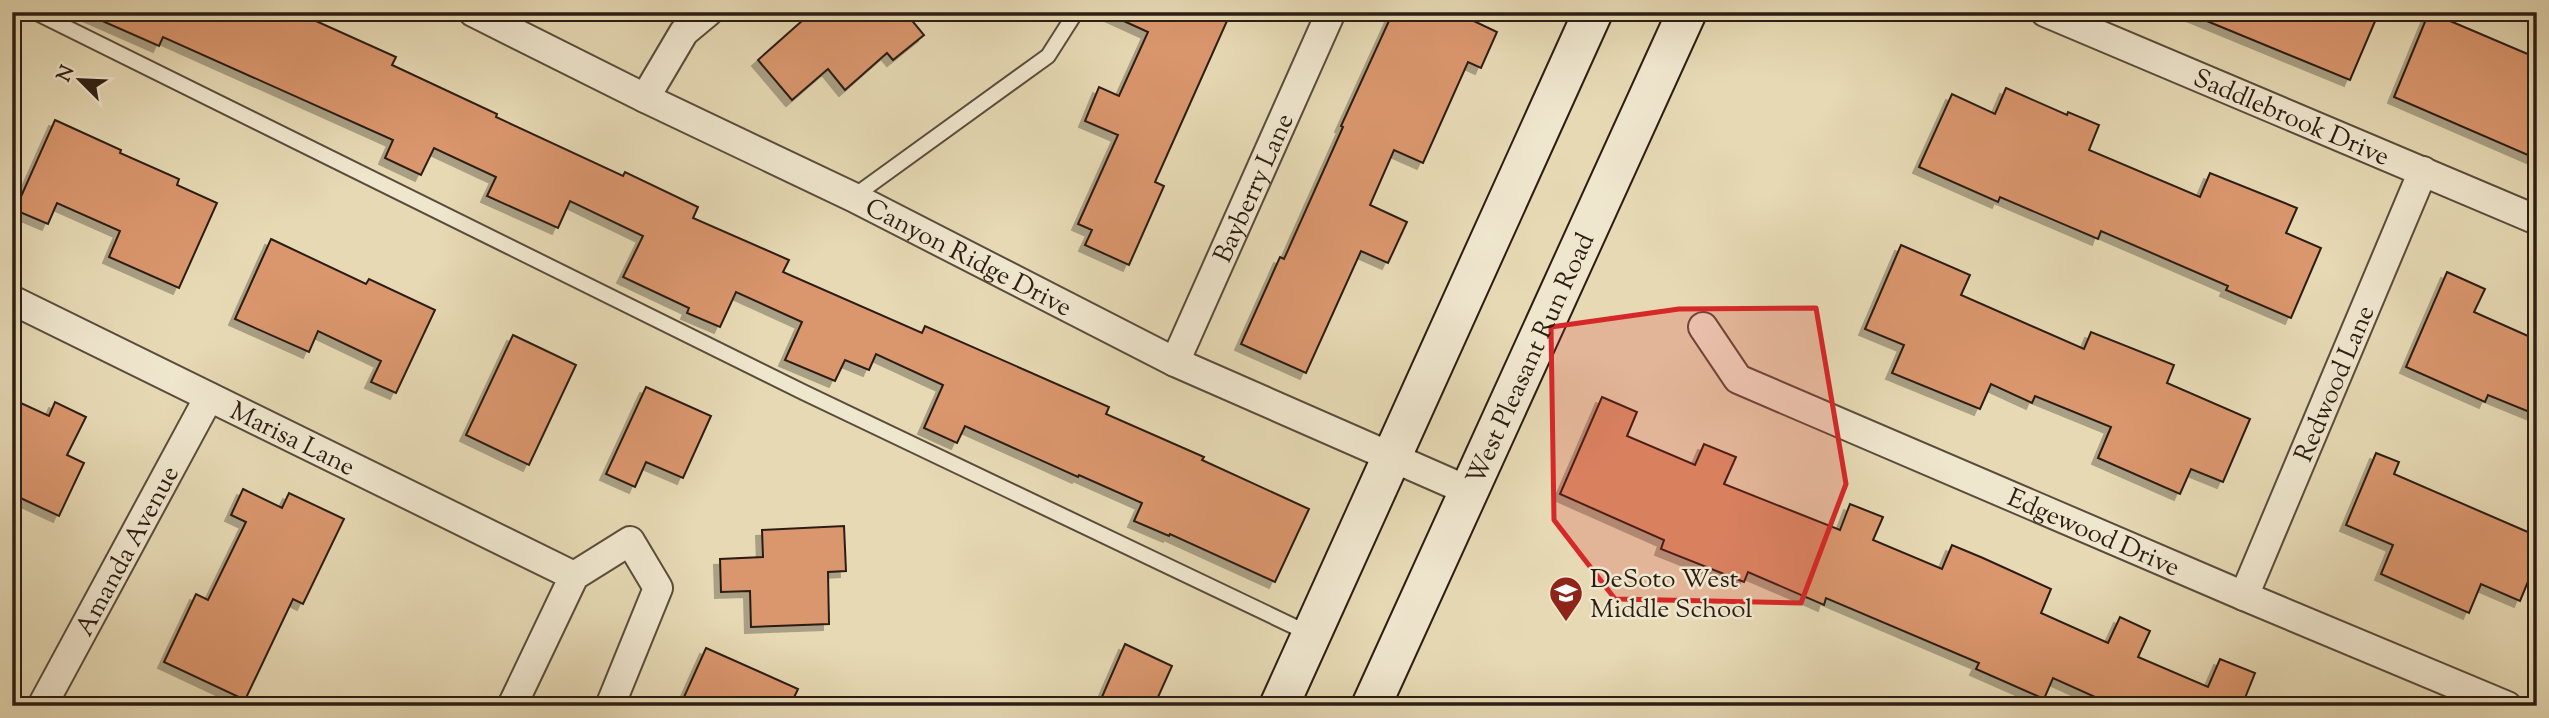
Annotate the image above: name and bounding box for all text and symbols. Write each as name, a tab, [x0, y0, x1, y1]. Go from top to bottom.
north arrow	[46, 46, 116, 116]
street label: Saddlebrook Drive	[2187, 61, 2395, 177]
text: N	[51, 62, 82, 87]
street label: Bayberry Lane	[1206, 108, 1305, 269]
street label: Canyon Ridge Drive	[858, 190, 1078, 327]
street label: West Pleasant Run Road	[1458, 227, 1605, 491]
street label: Redwood Lane	[2287, 300, 2385, 468]
street label: Marisa Lane	[223, 394, 361, 487]
street label: Amanda Avenue	[67, 460, 190, 643]
street label: Edgewood Drive	[2001, 481, 2185, 587]
place label: DeSoto West Middle School	[1590, 562, 1753, 629]
school or university icon: DeSoto West Middle School	[1547, 574, 1585, 623]

